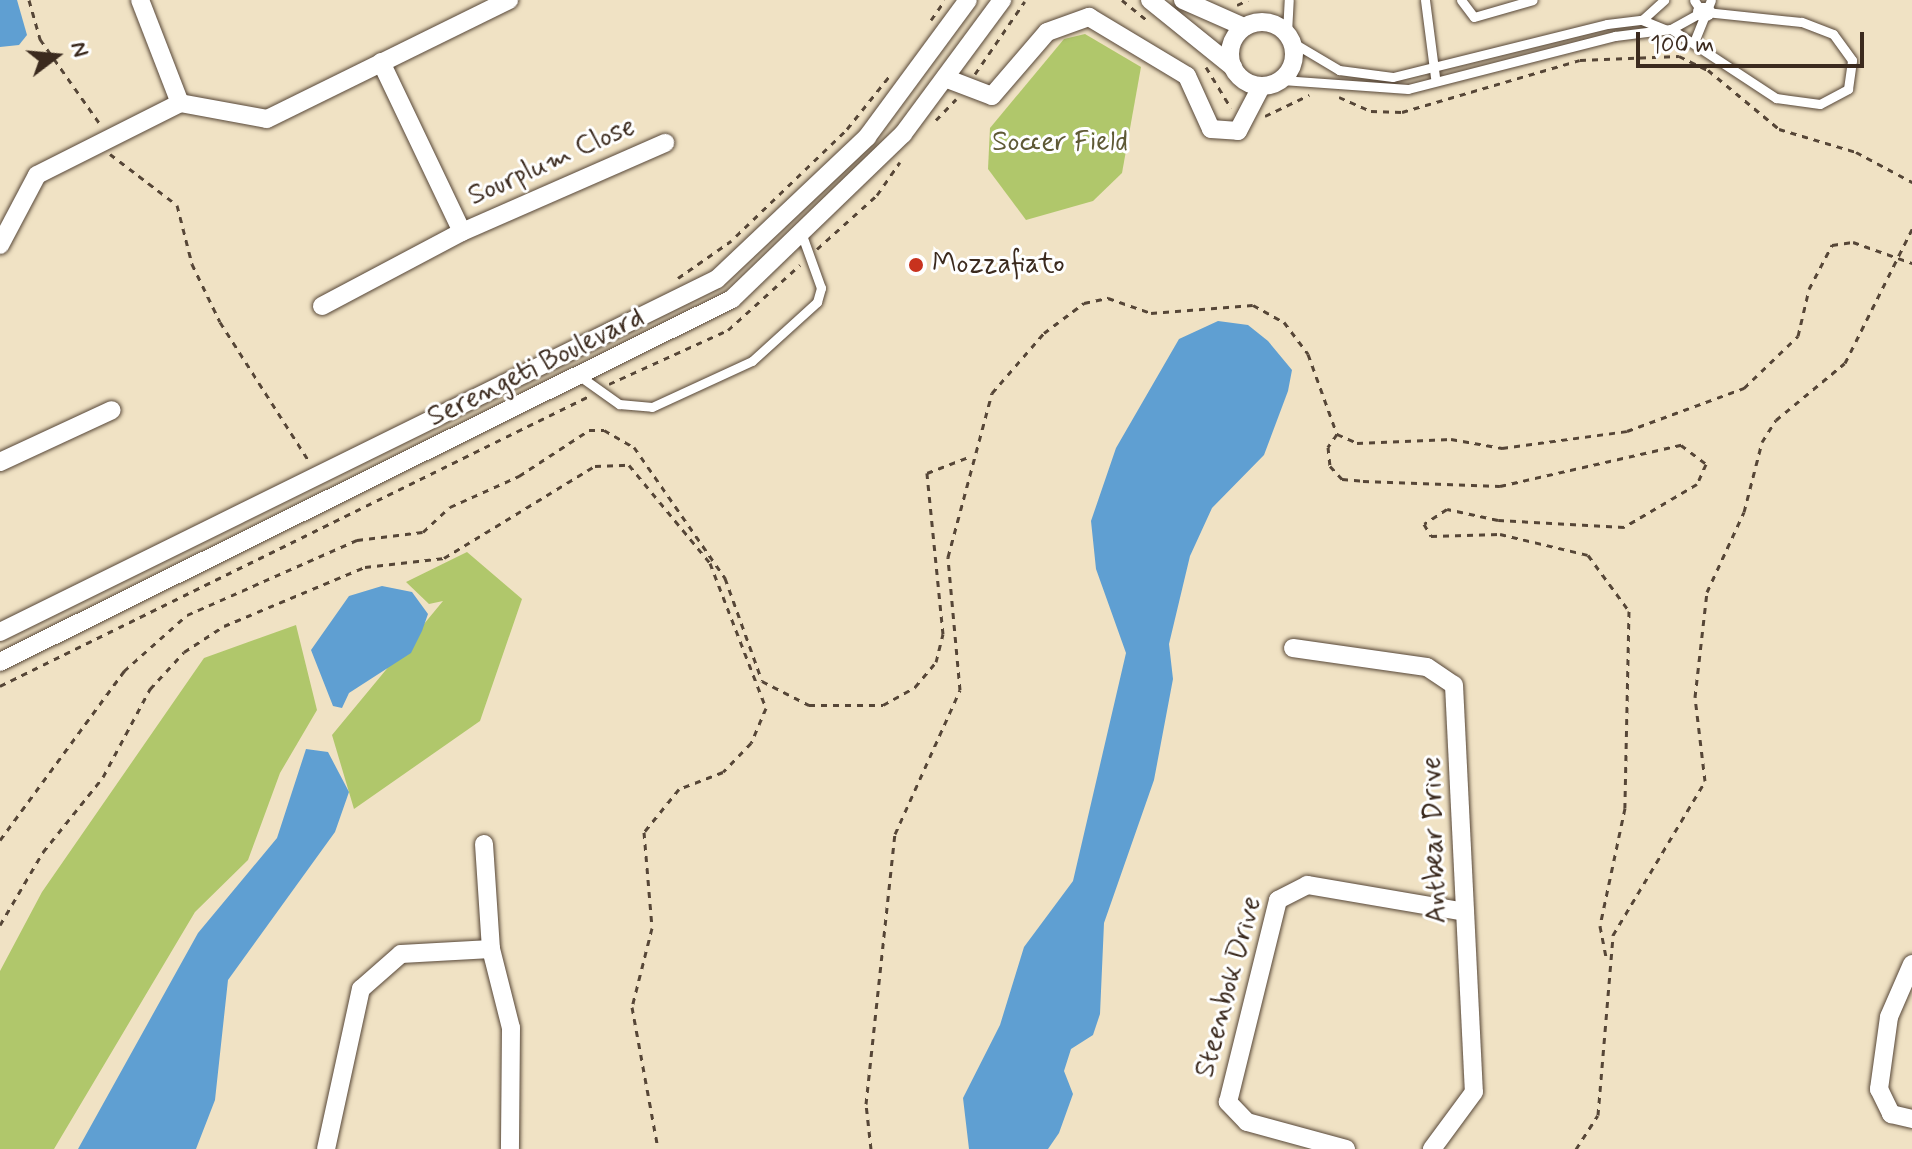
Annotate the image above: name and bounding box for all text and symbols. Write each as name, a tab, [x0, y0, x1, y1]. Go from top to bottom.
north arrow	[16, 16, 96, 96]
scale bar	[1640, 16, 1868, 66]
text: 100 m	[1650, 30, 1714, 61]
text: N	[64, 38, 95, 60]
street label: Sourplum Close	[463, 110, 641, 214]
park label: Soccer Field	[991, 126, 1129, 160]
place label: Mozzafiato	[932, 248, 1065, 282]
marker: Mozzafiato	[907, 256, 925, 274]
street label: Serengeti Boulevard	[422, 301, 650, 435]
street label: Antbear Drive	[1415, 757, 1455, 923]
street label: Steenbok Drive	[1189, 894, 1269, 1080]

